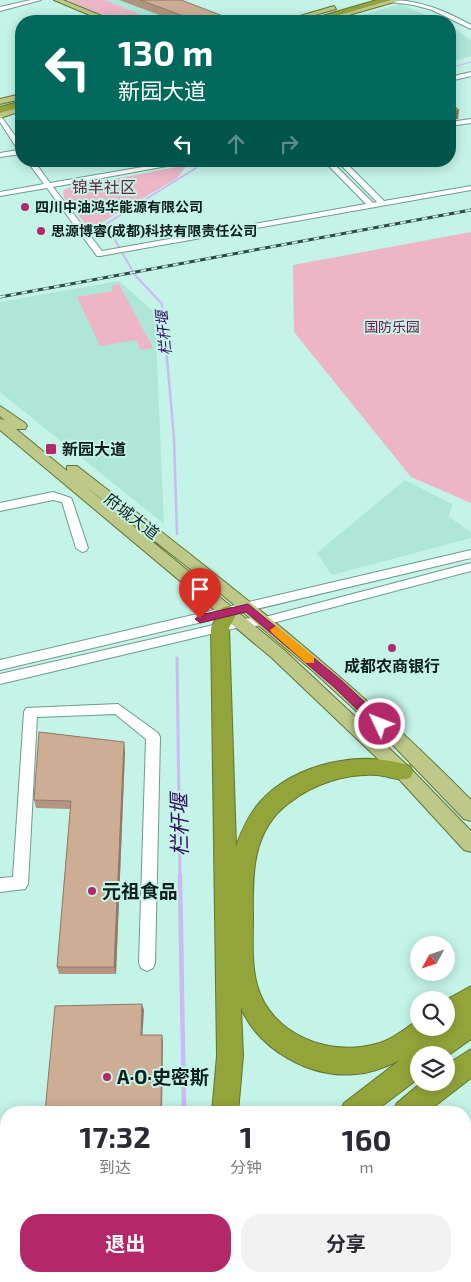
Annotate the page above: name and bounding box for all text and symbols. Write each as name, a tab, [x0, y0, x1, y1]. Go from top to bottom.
text: 130 m	[118, 31, 213, 73]
icon: left	[35, 35, 100, 100]
text: 新园大道	[118, 77, 206, 103]
icon: left	[169, 130, 197, 158]
icon: ahead	[222, 130, 250, 158]
icon: right	[275, 130, 303, 158]
district label: 锦羊社区	[72, 177, 136, 196]
place label: 四川中油鸿华能源有限公司	[35, 198, 203, 215]
marker: 四川中油鸿华能源有限公司	[19, 201, 31, 213]
place label: 思源博睿(成都)科技有限责任公司	[51, 222, 257, 239]
marker: 思源博睿(成都)科技有限责任公司	[35, 225, 47, 237]
water label: 栏杆堰	[151, 307, 174, 356]
park label: 国防乐园	[364, 318, 420, 335]
place label: 新园大道	[62, 439, 126, 458]
marker: 新园大道	[44, 442, 58, 456]
street label: 府城大道	[101, 488, 163, 543]
pin	[179, 568, 221, 619]
icon: arrive	[186, 575, 214, 603]
marker: 成都农商银行	[386, 642, 398, 654]
place label: 成都农商银行	[344, 656, 440, 675]
position arrow	[353, 697, 405, 749]
water label: 栏杆堰	[165, 790, 192, 857]
place label: 元祖食品	[102, 879, 178, 902]
marker: 元祖食品	[86, 885, 98, 897]
north arrow	[410, 936, 455, 981]
map controls	[410, 936, 455, 1091]
button: search	[410, 991, 455, 1036]
button: layers	[410, 1046, 455, 1091]
place label: A·O·史密斯	[117, 1065, 209, 1088]
marker: A·O·史密斯	[101, 1071, 113, 1083]
text: 17:32	[80, 1118, 151, 1154]
text: 1	[240, 1118, 253, 1154]
text: 160	[342, 1121, 391, 1157]
text: 到达	[99, 1157, 131, 1176]
text: 分钟	[230, 1157, 262, 1176]
text: m	[360, 1157, 374, 1176]
button: 退出	[20, 1214, 231, 1272]
button: 分享	[241, 1214, 451, 1272]

